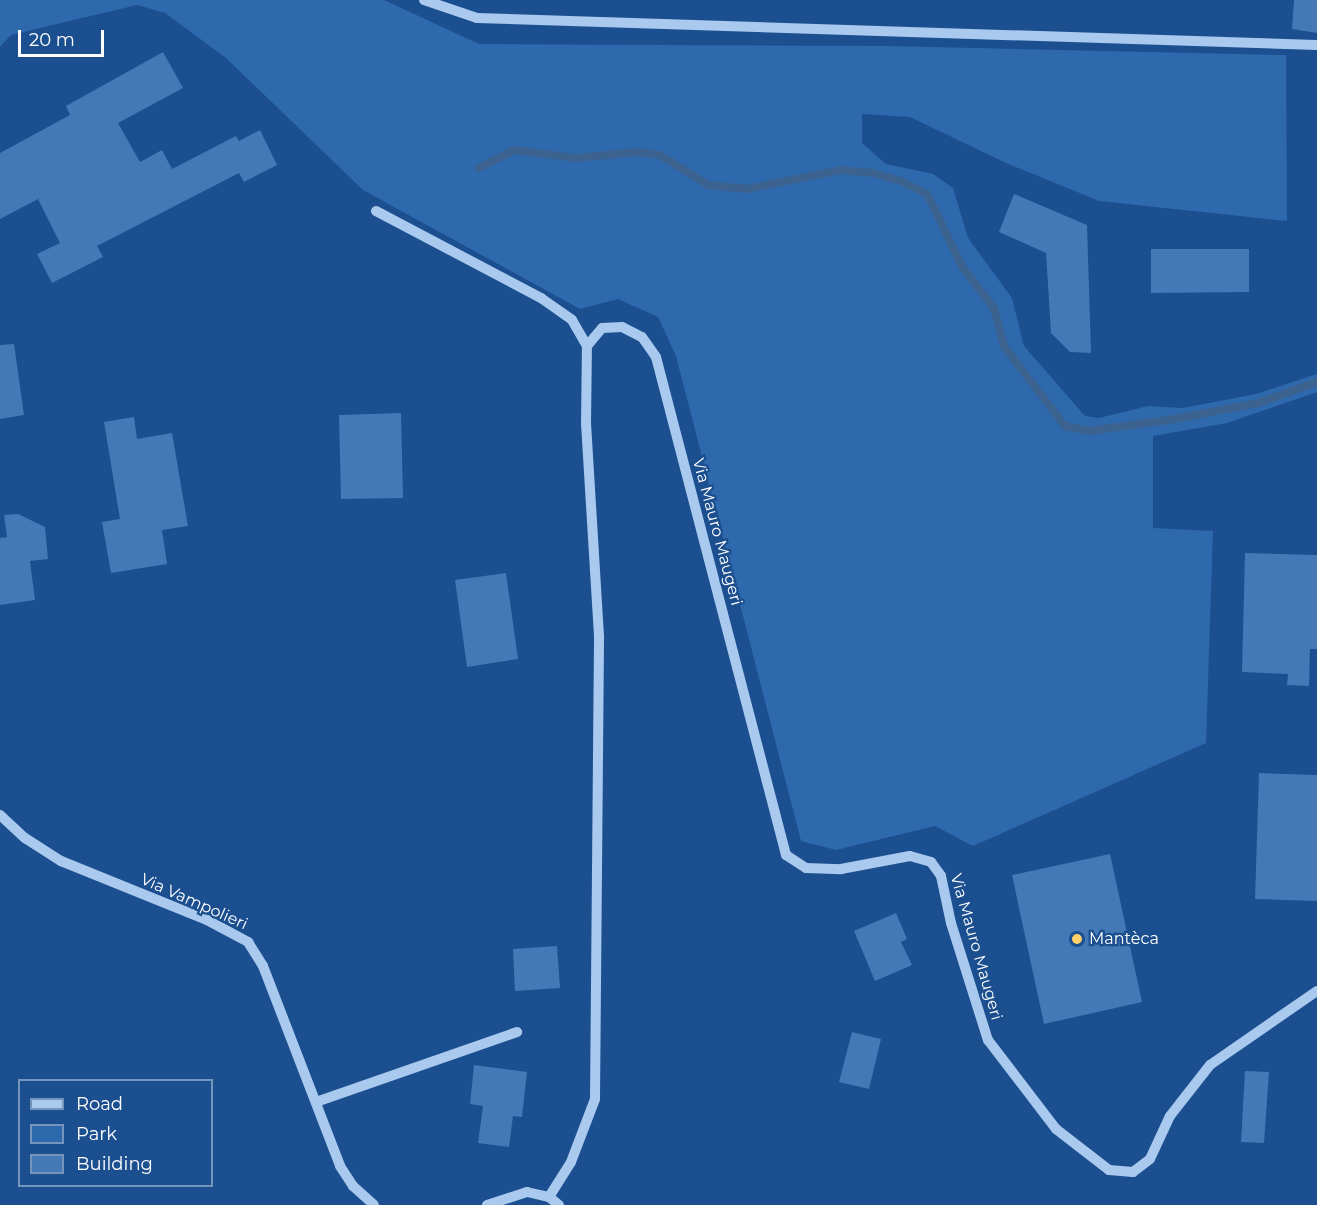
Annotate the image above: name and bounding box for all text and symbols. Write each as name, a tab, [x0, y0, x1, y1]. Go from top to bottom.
scale bar	[21, 18, 106, 56]
text: 20 m	[29, 29, 75, 51]
street label: Via Mauro Maugeri	[688, 456, 746, 608]
street label: Via Vampolieri	[137, 870, 251, 934]
street label: Via Mauro Maugeri	[946, 872, 1006, 1022]
place label: Mantèca	[1089, 929, 1159, 949]
marker: Mantèca	[1070, 932, 1084, 946]
legend	[18, 1079, 213, 1187]
text: Road	[76, 1093, 123, 1115]
text: Park	[76, 1123, 117, 1145]
text: Building	[76, 1153, 153, 1175]

